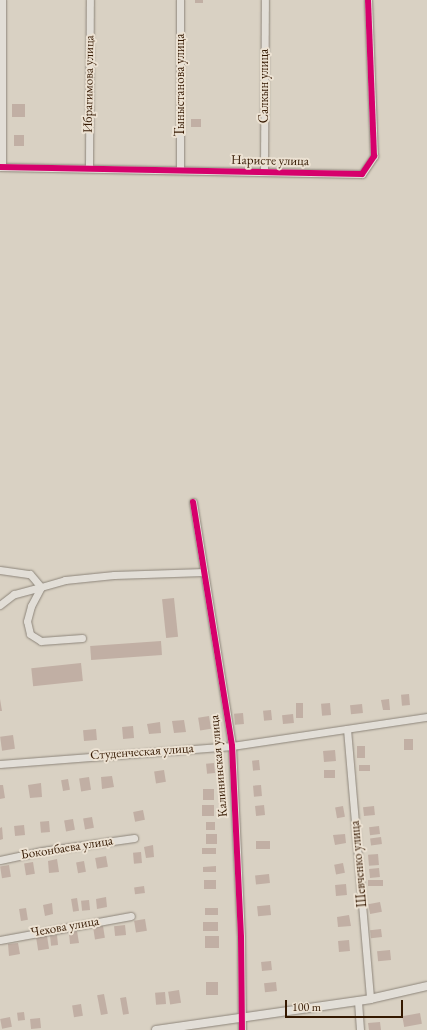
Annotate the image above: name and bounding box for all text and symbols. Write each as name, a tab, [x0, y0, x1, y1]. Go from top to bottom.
street label: Тыныстанова улица	[172, 34, 188, 136]
street label: Ибрагимова улица	[80, 35, 98, 133]
street label: Салкын улица	[256, 49, 272, 123]
street label: Наристе улица	[231, 153, 309, 169]
street label: Калининская улица	[207, 714, 231, 818]
street label: Студенческая улица	[90, 741, 194, 763]
street label: Шевченко улица	[347, 820, 371, 908]
street label: Боконбаева улица	[20, 833, 114, 863]
street label: Чехова улица	[30, 913, 100, 941]
scale bar	[287, 992, 405, 1018]
text: 100 m	[292, 999, 321, 1015]

